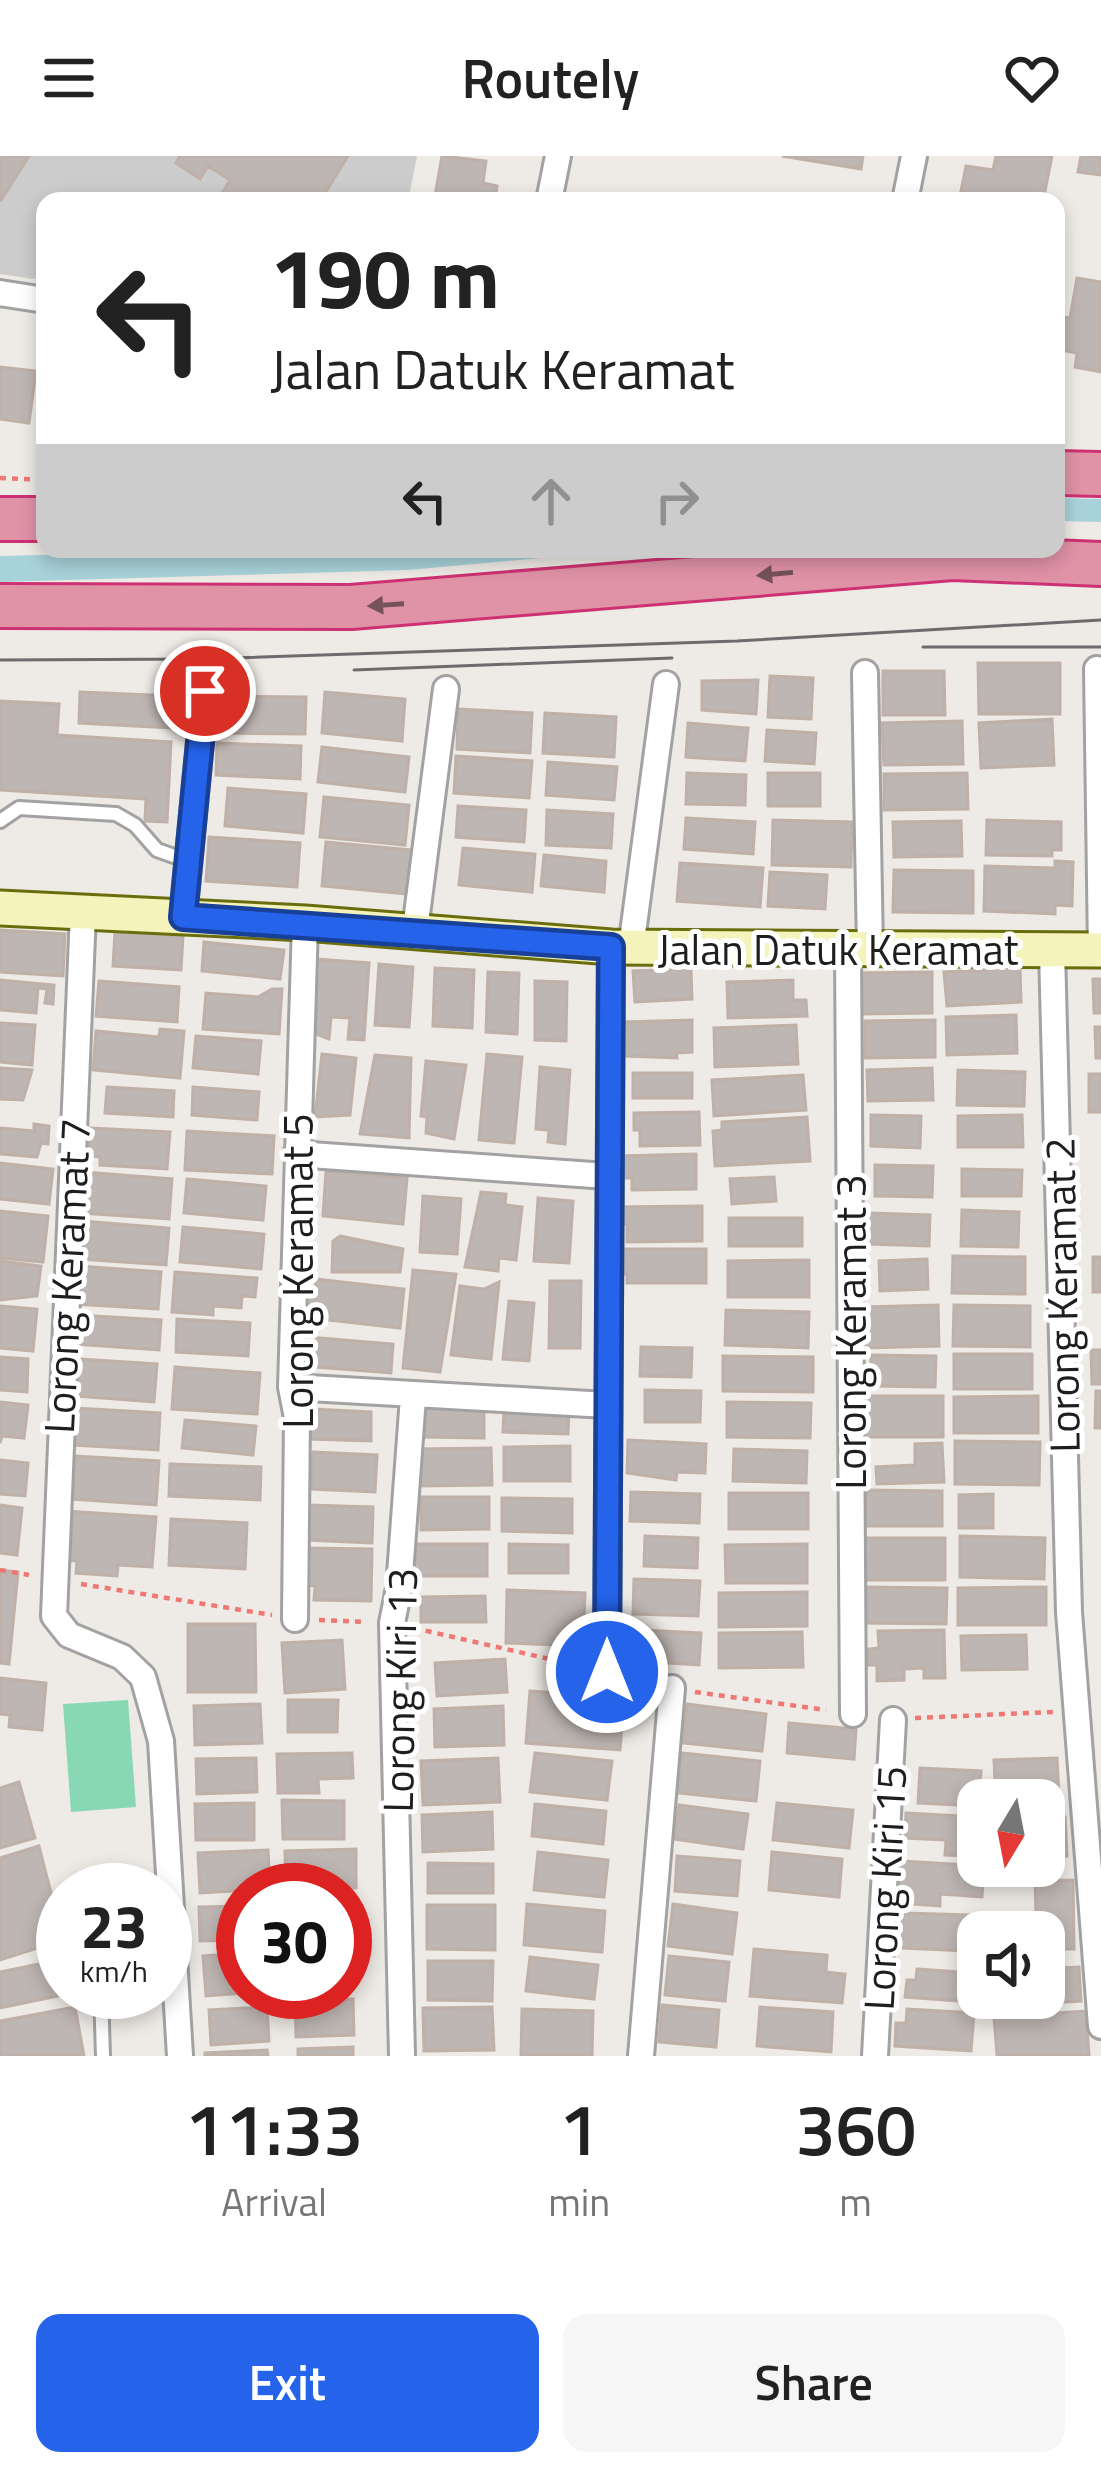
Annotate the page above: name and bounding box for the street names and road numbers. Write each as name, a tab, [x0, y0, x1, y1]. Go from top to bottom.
street label: Jalan Datuk Keramat	[657, 917, 1019, 981]
street label: Lorong Keramat 5	[265, 1113, 329, 1429]
street label: Lorong Keramat 7	[26, 1117, 106, 1435]
street label: Lorong Keramat 2	[1026, 1137, 1096, 1453]
street label: Lorong Keramat 3	[818, 1174, 882, 1490]
street label: Lorong Kiri 13	[365, 1567, 433, 1813]
street label: Lorong Kiri 15	[846, 1764, 922, 2012]

